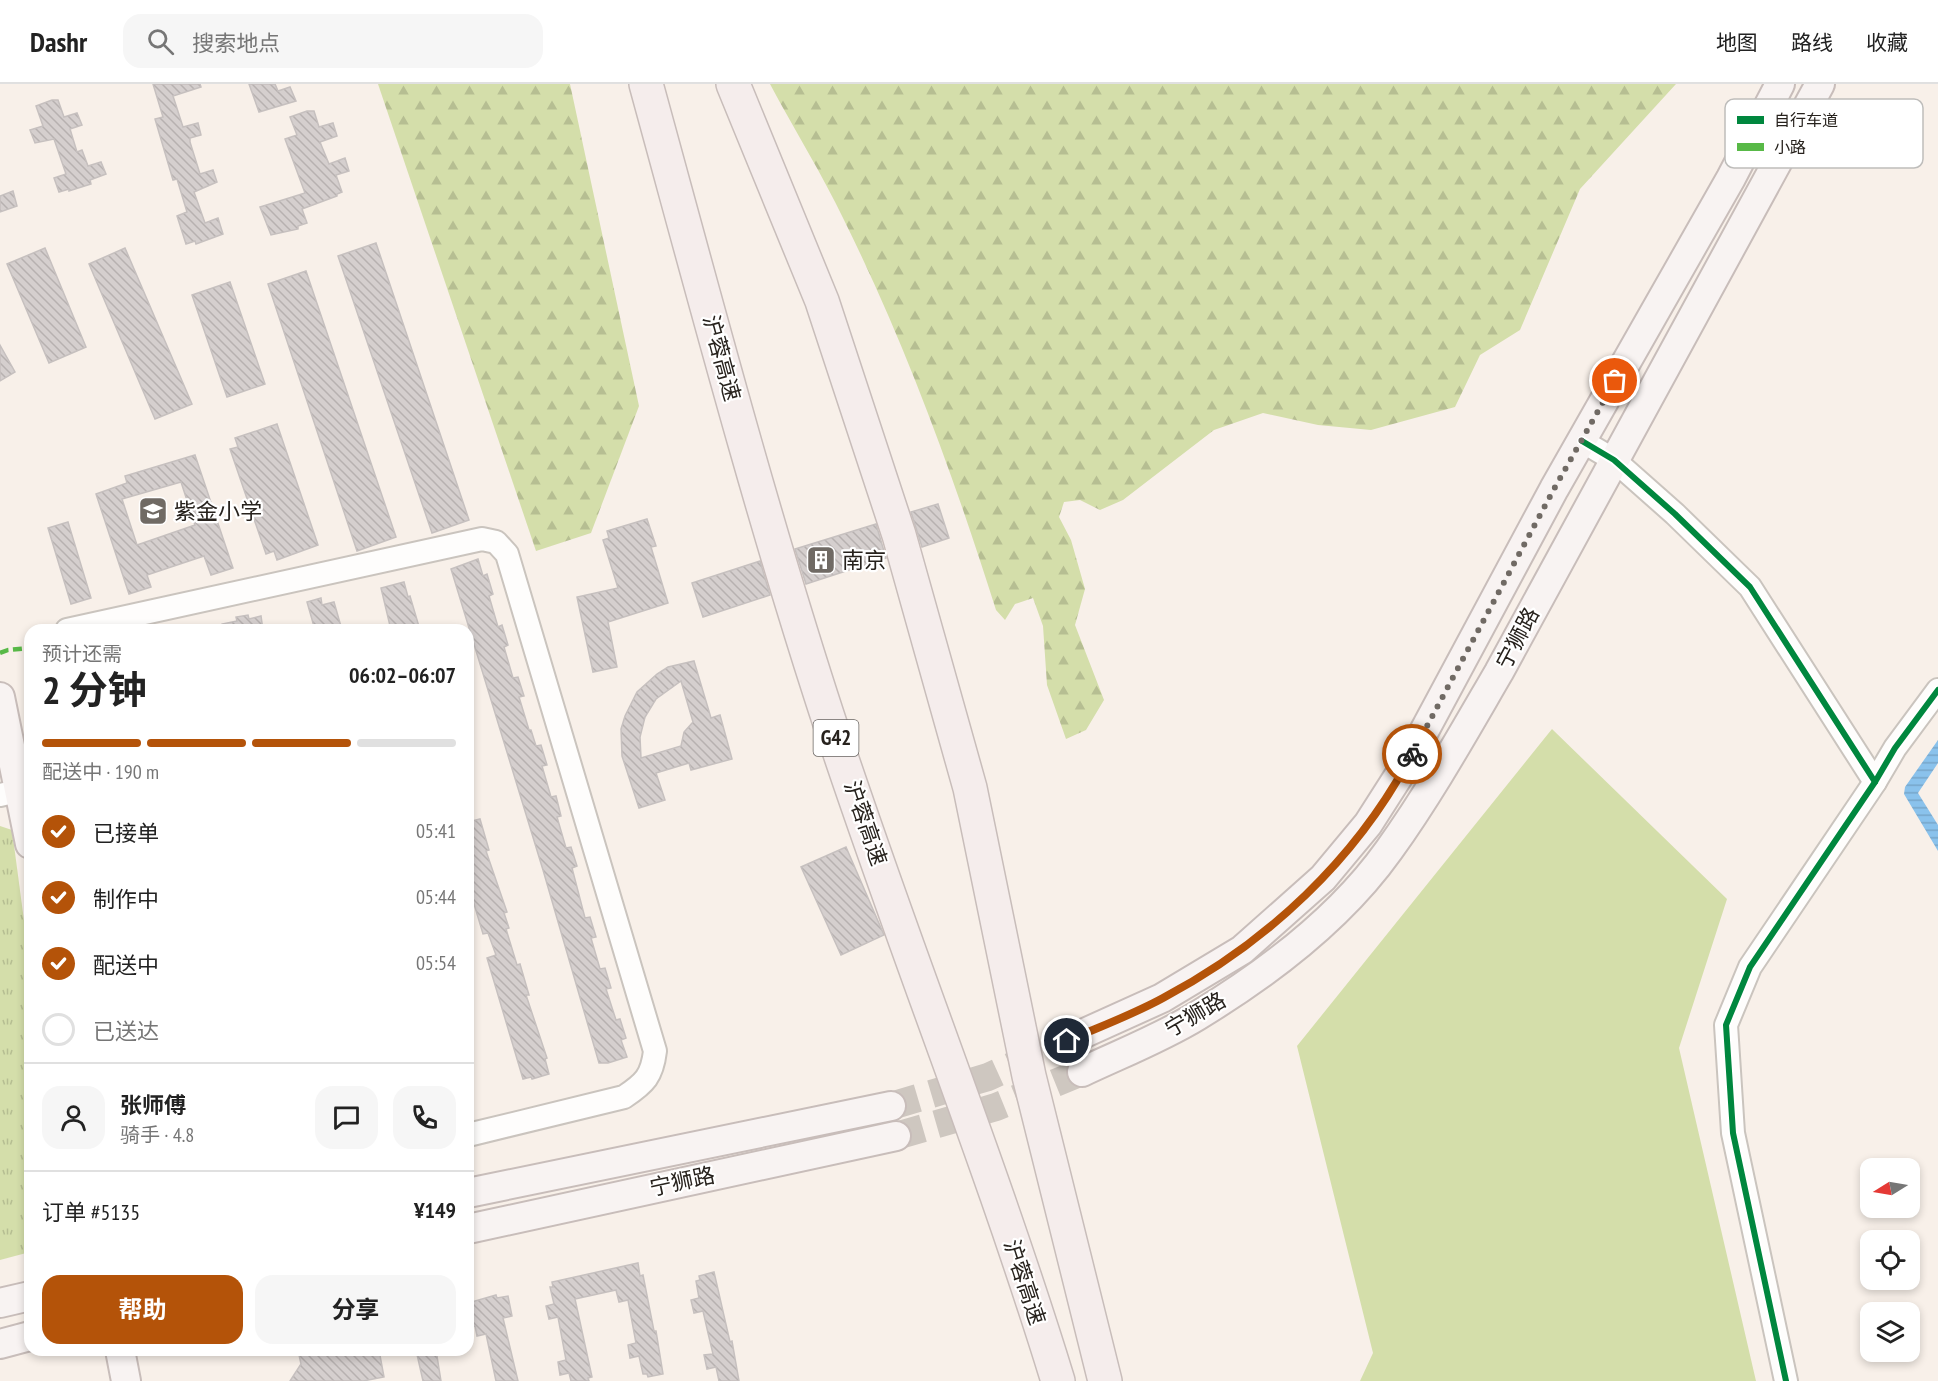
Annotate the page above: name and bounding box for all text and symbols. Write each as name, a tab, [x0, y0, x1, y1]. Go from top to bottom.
search box	[123, 14, 543, 68]
text: Dashr	[30, 23, 87, 60]
icon: search	[144, 25, 177, 58]
text: 搜索地点	[192, 29, 280, 57]
text: 地图	[1716, 29, 1758, 56]
text: 路线	[1791, 29, 1833, 56]
text: 收藏	[1866, 29, 1908, 56]
legend	[1725, 99, 1923, 168]
text: 自行车道	[1774, 110, 1838, 130]
text: 小路	[1774, 137, 1806, 157]
street label: 沪蓉高速	[697, 312, 747, 404]
pin	[1589, 355, 1640, 406]
icon: bag	[1598, 364, 1631, 397]
school or university icon: 紫金小学	[137, 495, 169, 527]
place label: 紫金小学	[174, 497, 262, 525]
building icon: 南京	[805, 544, 837, 576]
place label: 南京	[842, 546, 886, 574]
street label: 宁狮路	[1489, 602, 1545, 674]
text: 预计还需	[42, 641, 122, 667]
text: 06:02–06:07	[349, 661, 456, 689]
text: 2 分钟	[42, 664, 147, 715]
road number: G42	[814, 720, 858, 756]
courier	[1382, 724, 1442, 784]
icon: bike	[1396, 738, 1429, 771]
text: 配送中 · 190 m	[42, 759, 159, 785]
street label: 沪蓉高速	[838, 777, 894, 869]
icon: check	[42, 815, 75, 848]
text: 05:41	[416, 818, 456, 844]
text: 已接单	[93, 819, 159, 847]
icon: check	[42, 881, 75, 914]
text: 05:44	[416, 884, 456, 910]
text: 制作中	[93, 885, 159, 913]
icon: check	[42, 947, 75, 980]
text: 05:54	[416, 950, 456, 976]
text: 配送中	[93, 951, 159, 979]
street label: 宁狮路	[1159, 985, 1231, 1043]
pin	[1041, 1015, 1092, 1066]
text: 已送达	[93, 1017, 159, 1045]
icon: home	[1050, 1024, 1083, 1057]
button: person	[42, 1086, 105, 1149]
button: chat	[315, 1086, 378, 1149]
button: phone	[393, 1086, 456, 1149]
text: 张师傅	[120, 1091, 186, 1119]
text: 骑手 · 4.8	[120, 1122, 194, 1148]
north arrow	[1860, 1158, 1920, 1218]
map controls	[1860, 1158, 1920, 1362]
street label: 宁狮路	[647, 1160, 717, 1202]
text: ¥149	[414, 1196, 456, 1224]
text: 订单 #5135	[42, 1198, 140, 1226]
button: locate	[1860, 1230, 1920, 1290]
street label: 沪蓉高速	[998, 1236, 1052, 1328]
button: 帮助	[42, 1275, 243, 1344]
button: 分享	[255, 1275, 456, 1344]
button: layers	[1860, 1302, 1920, 1362]

